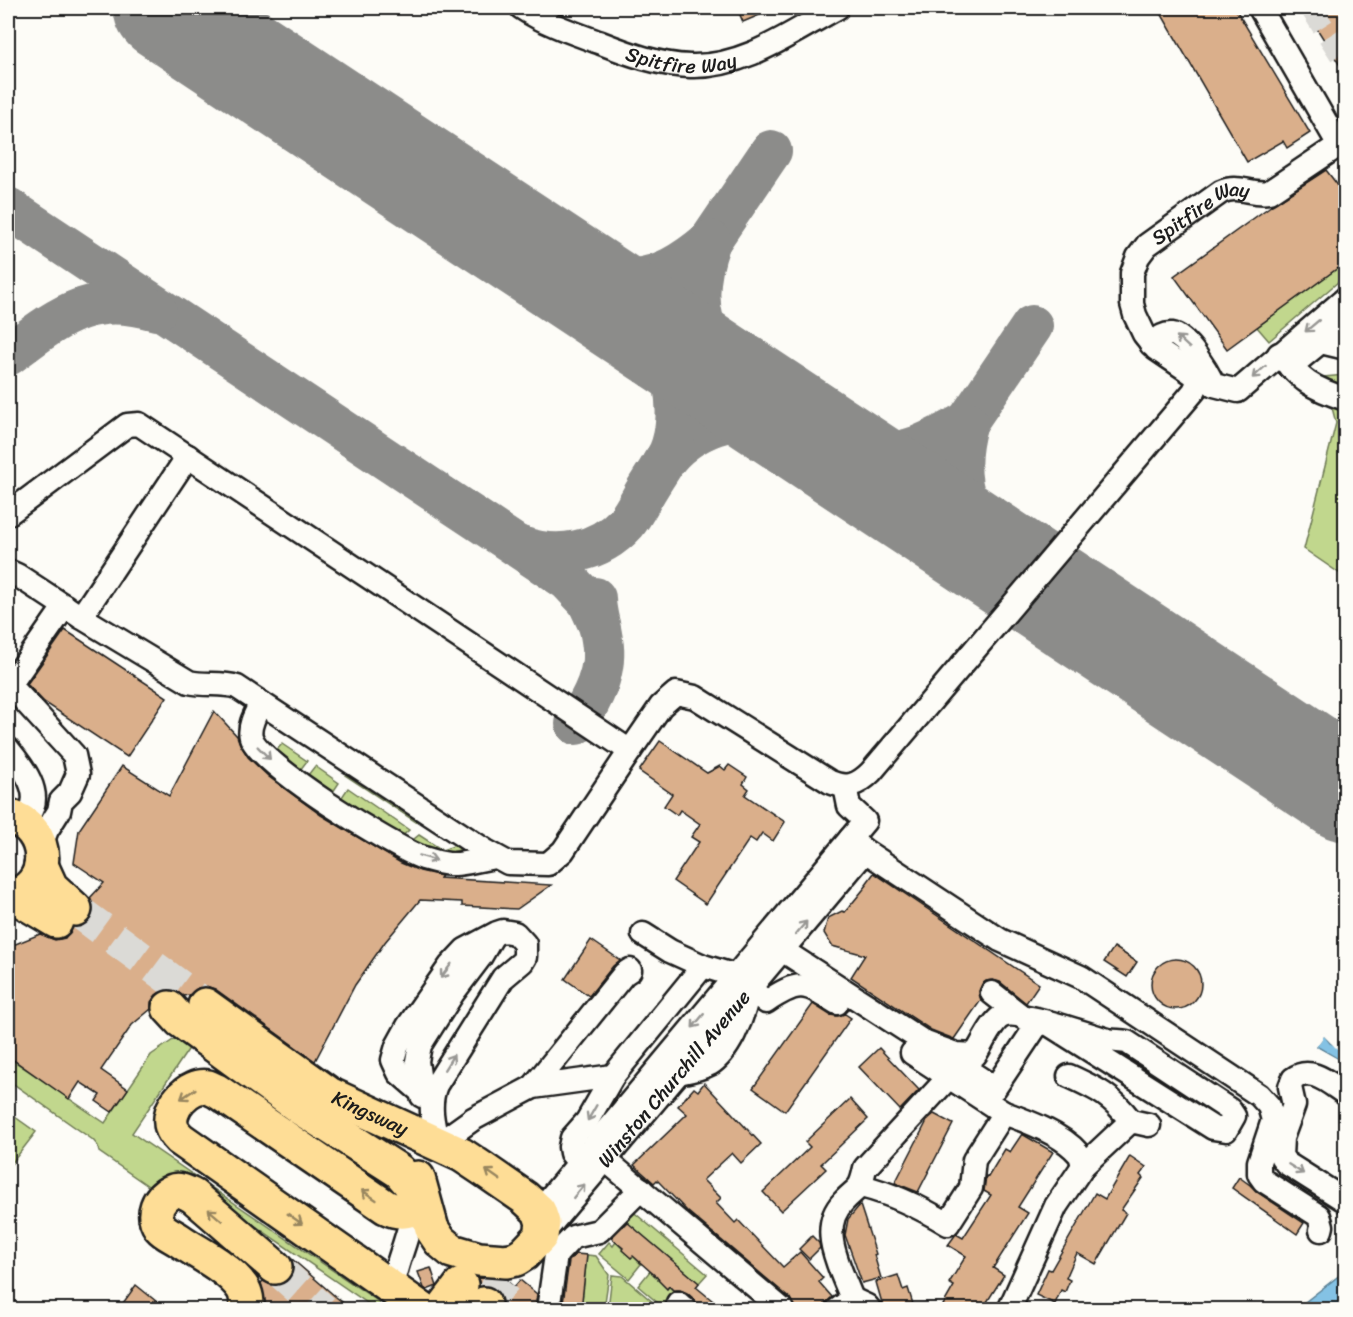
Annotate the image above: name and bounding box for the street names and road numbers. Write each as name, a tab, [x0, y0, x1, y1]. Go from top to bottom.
street label: Spitfire Way	[621, 37, 742, 84]
street label: Spitfire Way	[1144, 172, 1253, 255]
street label: Winston Churchill Avenue	[589, 982, 760, 1176]
street label: Kingsway	[326, 1081, 415, 1146]

